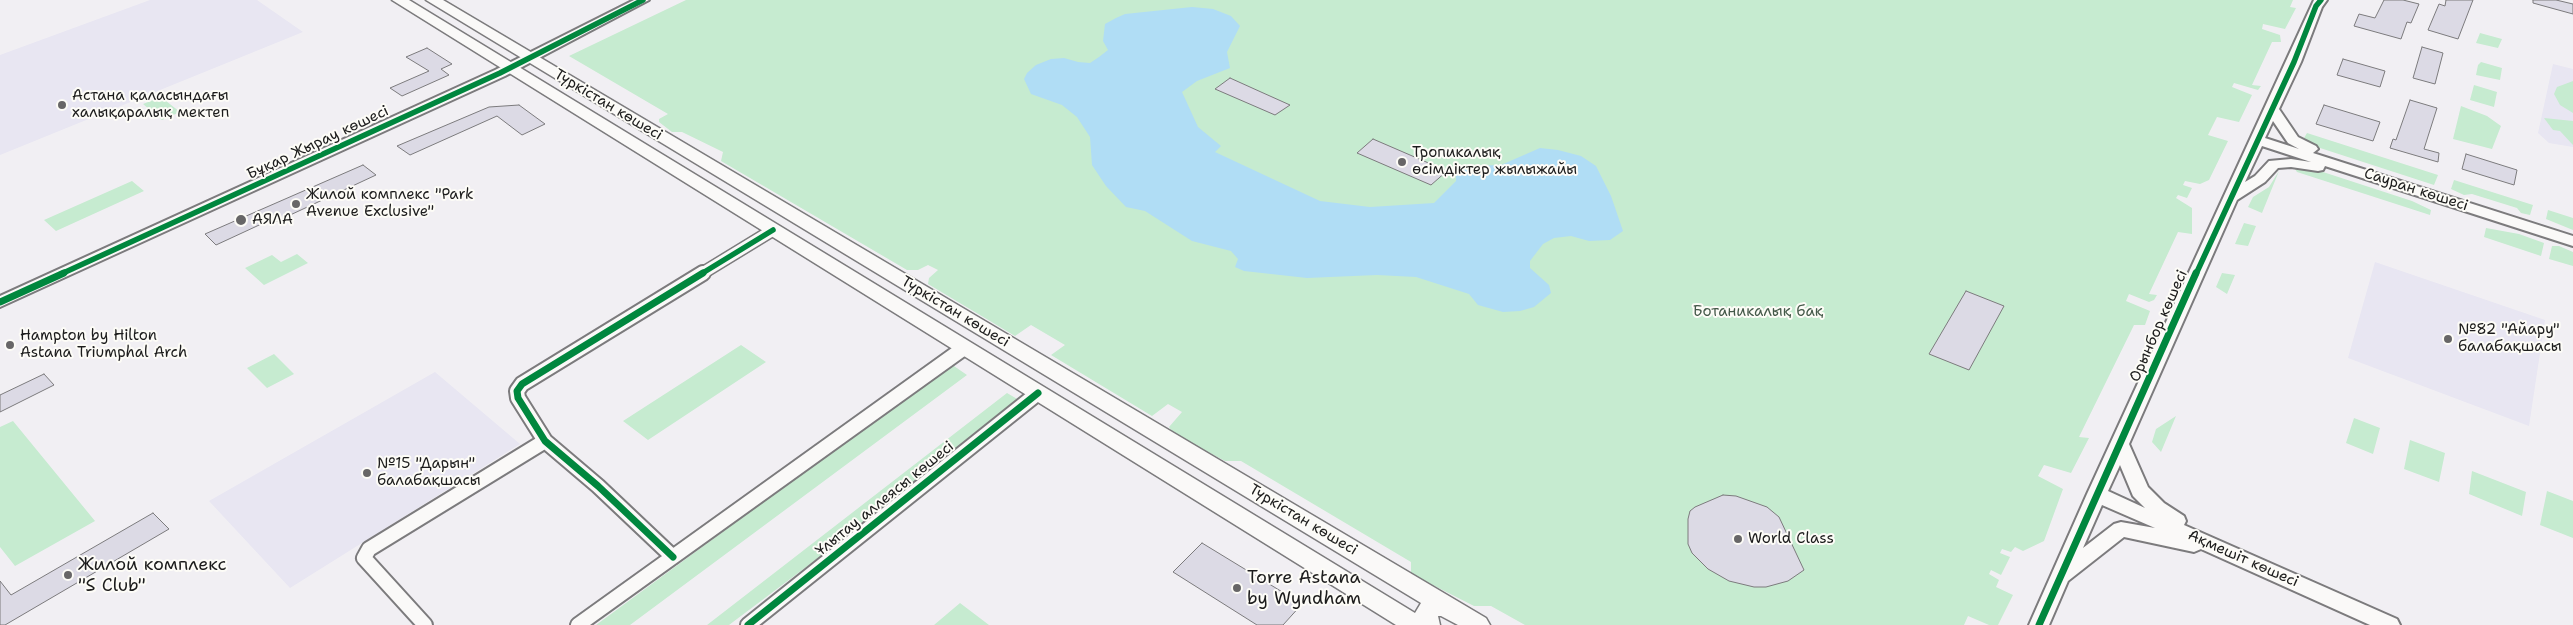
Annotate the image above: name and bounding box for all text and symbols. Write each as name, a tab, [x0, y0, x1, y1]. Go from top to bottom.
street label: Түркістан көшесі	[551, 66, 665, 144]
place label: Астана қаласындағы халықаралық мектеп	[72, 87, 229, 122]
marker: Астана қаласындағы халықаралық мектеп	[56, 99, 68, 111]
street label: Бұқар Жырау көшесі	[244, 102, 392, 184]
place label: Тропикалық өсімдіктер жылыжайы	[1412, 144, 1577, 179]
marker: Тропикалық өсімдіктер жылыжайы	[1396, 156, 1408, 168]
street label: Сауран көшесі	[2362, 165, 2470, 215]
place label: Жилой комплекс "Park Avenue Exclusive"	[306, 186, 474, 221]
marker: Жилой комплекс "Park Avenue Exclusive"	[290, 198, 302, 210]
place label: АЯЛА	[252, 211, 293, 229]
marker: АЯЛА	[234, 213, 248, 227]
street label: Орынбор көшесі	[2126, 267, 2192, 385]
street label: Түркістан көшесі	[898, 273, 1012, 351]
park label: Ботаникалық бақ	[1693, 303, 1823, 321]
place label: №82 "Айару" балабақшасы	[2458, 321, 2562, 356]
place label: Hampton by Hilton Astana Triumphal Arch	[20, 327, 187, 362]
marker: №82 "Айару" балабақшасы	[2442, 333, 2454, 345]
marker: Hampton by Hilton Astana Triumphal Arch	[4, 339, 16, 351]
street label: Ұлытау аллеясы көшесі	[812, 438, 958, 560]
place label: №15 "Дарын" балабақшасы	[377, 455, 481, 490]
marker: №15 "Дарын" балабақшасы	[361, 467, 373, 479]
street label: Түркістан көшесі	[1246, 481, 1360, 559]
street label: Ақмешіт көшесі	[2185, 527, 2301, 591]
place label: World Class	[1748, 530, 1834, 548]
marker: World Class	[1732, 533, 1744, 545]
place label: Жилой комплекс "S Club"	[78, 554, 227, 596]
place label: Torre Astana by Wyndham	[1247, 567, 1361, 610]
marker: Жилой комплекс "S Club"	[62, 569, 74, 581]
marker: Torre Astana by Wyndham	[1231, 582, 1243, 594]

